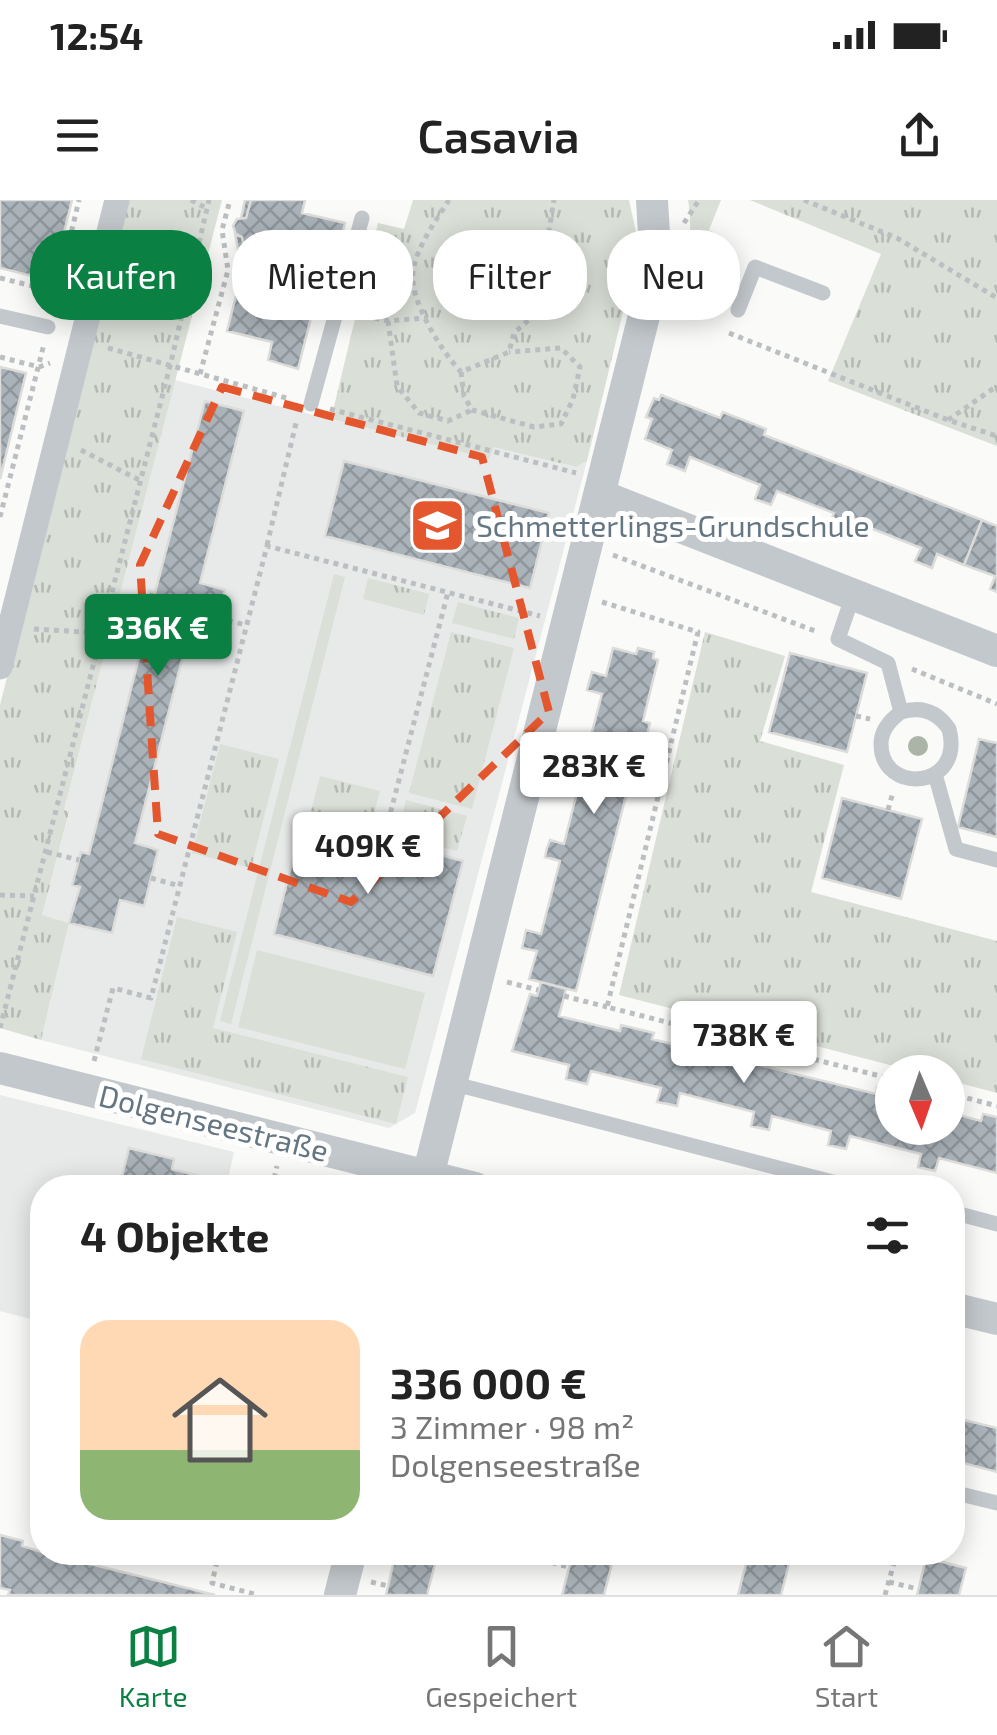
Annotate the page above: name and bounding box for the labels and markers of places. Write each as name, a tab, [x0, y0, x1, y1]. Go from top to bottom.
school or university icon: Schmetterlings-Grundschule	[407, 495, 467, 555]
place label: Schmetterlings-Grundschule	[476, 507, 870, 543]
pin: 336K €	[77, 594, 239, 679]
pin: 283K €	[513, 732, 675, 817]
pin: 409K €	[287, 812, 449, 897]
pin: 738K €	[663, 1001, 825, 1086]

